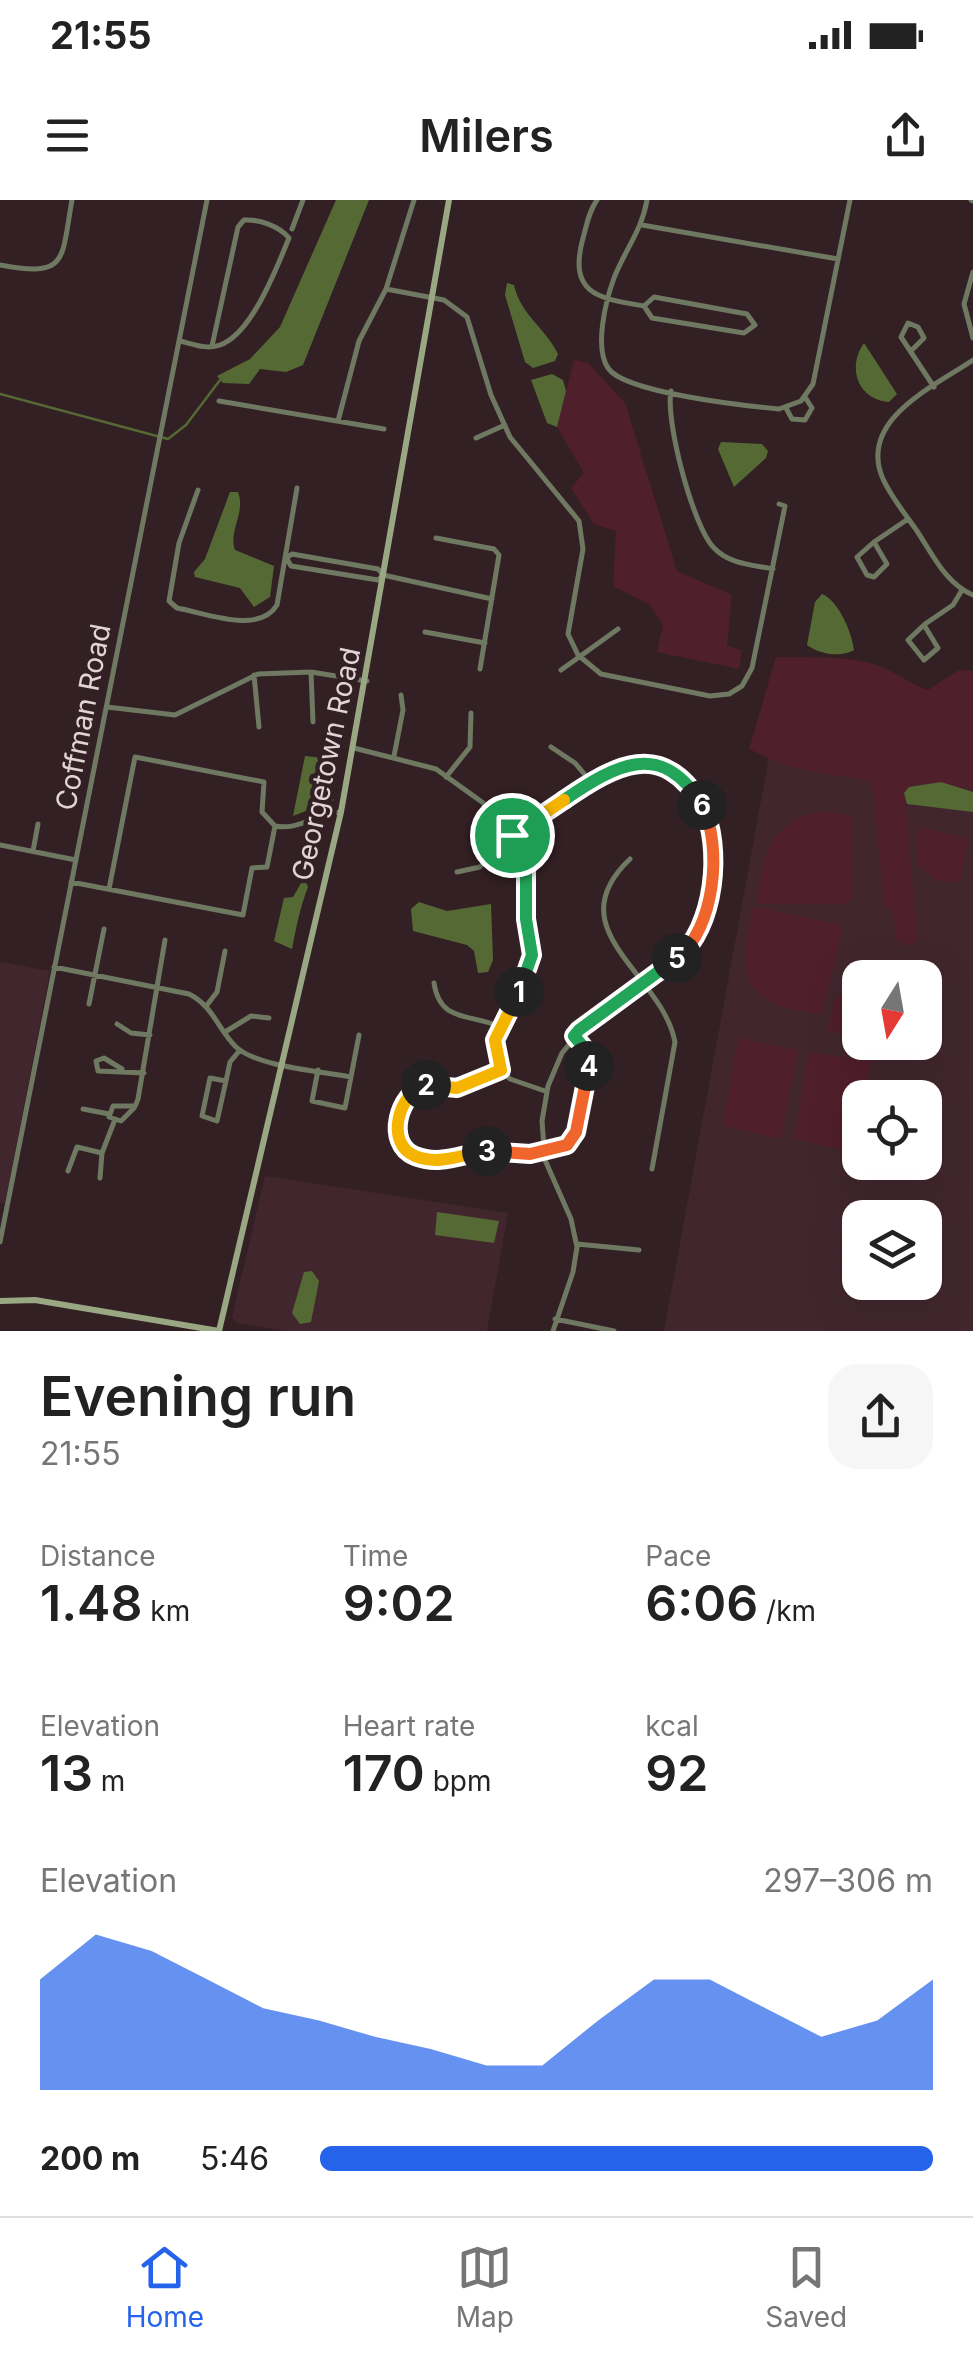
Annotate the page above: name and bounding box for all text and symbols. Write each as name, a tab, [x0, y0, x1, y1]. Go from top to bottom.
text: 21:55	[50, 12, 152, 58]
icon: menu	[40, 108, 95, 163]
text: Milers	[419, 108, 554, 163]
icon: share	[878, 108, 933, 163]
street label: Coffman Road	[48, 621, 118, 813]
street label: Georgetown Road	[285, 644, 367, 884]
pin: 6	[677, 780, 727, 830]
text: 6	[693, 788, 711, 822]
pin	[470, 793, 555, 878]
icon: arrive	[485, 808, 540, 863]
pin: 5	[652, 933, 702, 983]
text: 5	[668, 941, 686, 975]
north arrow	[842, 960, 942, 1060]
map controls	[842, 960, 942, 1300]
pin: 1	[494, 967, 544, 1017]
text: 1	[513, 975, 525, 1009]
pin: 4	[564, 1041, 614, 1091]
text: 4	[580, 1049, 598, 1083]
pin: 2	[401, 1060, 451, 1110]
text: 2	[417, 1068, 435, 1102]
button: locate	[842, 1080, 942, 1180]
pin: 3	[462, 1126, 512, 1176]
text: 3	[478, 1134, 496, 1168]
button: layers	[842, 1200, 942, 1300]
text: Evening run	[40, 1363, 356, 1429]
button: share	[828, 1364, 933, 1469]
text: 21:55	[40, 1434, 121, 1473]
text: Distance	[40, 1539, 156, 1573]
text: Time	[343, 1539, 408, 1573]
text: Pace	[645, 1539, 711, 1573]
text: 1.48	[40, 1573, 142, 1633]
text: 9:02	[343, 1573, 455, 1633]
text: 6:06	[645, 1573, 758, 1633]
text: km	[142, 1594, 190, 1628]
text: /km	[758, 1594, 816, 1628]
text: Elevation	[40, 1709, 160, 1743]
text: Heart rate	[343, 1709, 475, 1743]
text: kcal	[645, 1709, 699, 1743]
text: 13	[40, 1743, 93, 1803]
text: 170	[343, 1743, 425, 1803]
text: 92	[645, 1743, 708, 1803]
text: m	[93, 1764, 125, 1798]
text: bpm	[425, 1764, 492, 1798]
text: Elevation	[40, 1861, 177, 1900]
text: 297–306 m	[763, 1861, 933, 1900]
text: 200 m	[40, 2139, 140, 2178]
text: 5:46	[200, 2139, 269, 2178]
tab: Home	[126, 2240, 204, 2334]
tab: Map	[456, 2240, 514, 2334]
tab: Saved	[765, 2240, 847, 2334]

